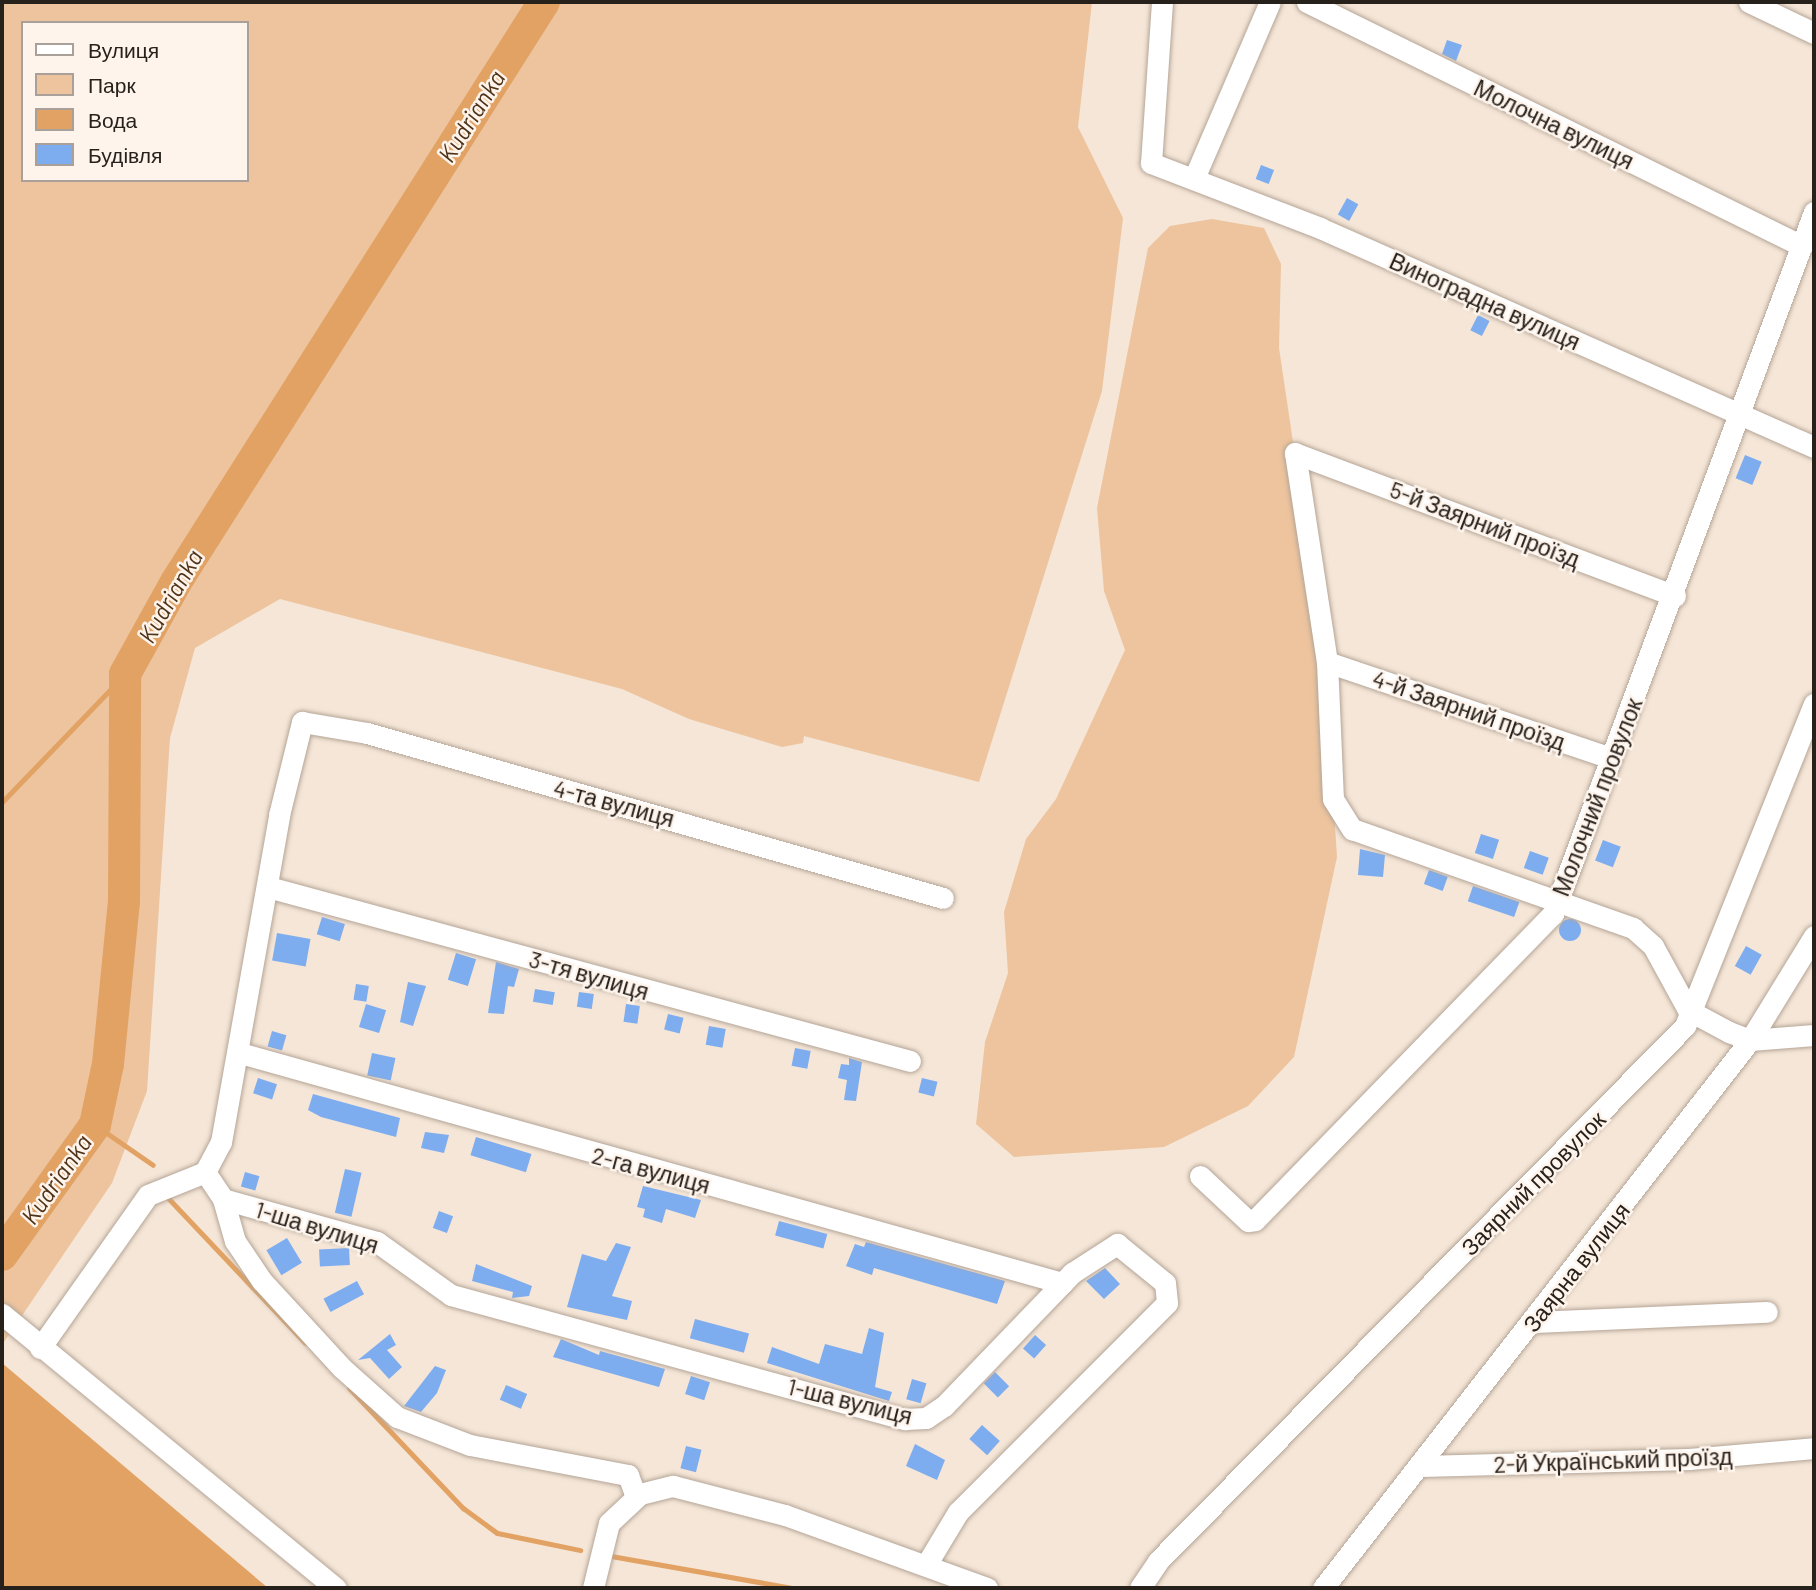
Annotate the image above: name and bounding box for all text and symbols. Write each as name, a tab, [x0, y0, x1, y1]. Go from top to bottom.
legend	[21, 21, 248, 182]
text: Вулиця	[88, 37, 159, 62]
water label: Kudrianka	[431, 65, 511, 167]
text: Парк	[88, 72, 136, 97]
street label: Молочна вулиця	[1470, 73, 1638, 175]
text: Вода	[88, 107, 137, 132]
text: Будівля	[88, 142, 162, 167]
street label: Виноградна вулиця	[1385, 247, 1585, 355]
street label: 5-й Заярний проїзд	[1386, 475, 1584, 573]
water label: Kudrianka	[132, 544, 208, 648]
street label: 4-й Заярний проїзд	[1369, 664, 1569, 756]
street label: Молочний провулок	[1547, 694, 1647, 900]
street label: 4-та вулиця	[551, 774, 677, 832]
street label: 3-тя вулиця	[526, 945, 652, 1005]
street label: Заярний провулок	[1455, 1105, 1611, 1261]
water label: Kudrianka	[15, 1129, 97, 1229]
street label: 2-га вулиця	[589, 1141, 713, 1199]
street label: 1-ша вулиця	[252, 1195, 382, 1259]
street label: Заярна вулиця	[1517, 1197, 1635, 1337]
street label: 1-ша вулиця	[785, 1372, 915, 1430]
street label: 2-й Український проїзд	[1493, 1442, 1733, 1478]

